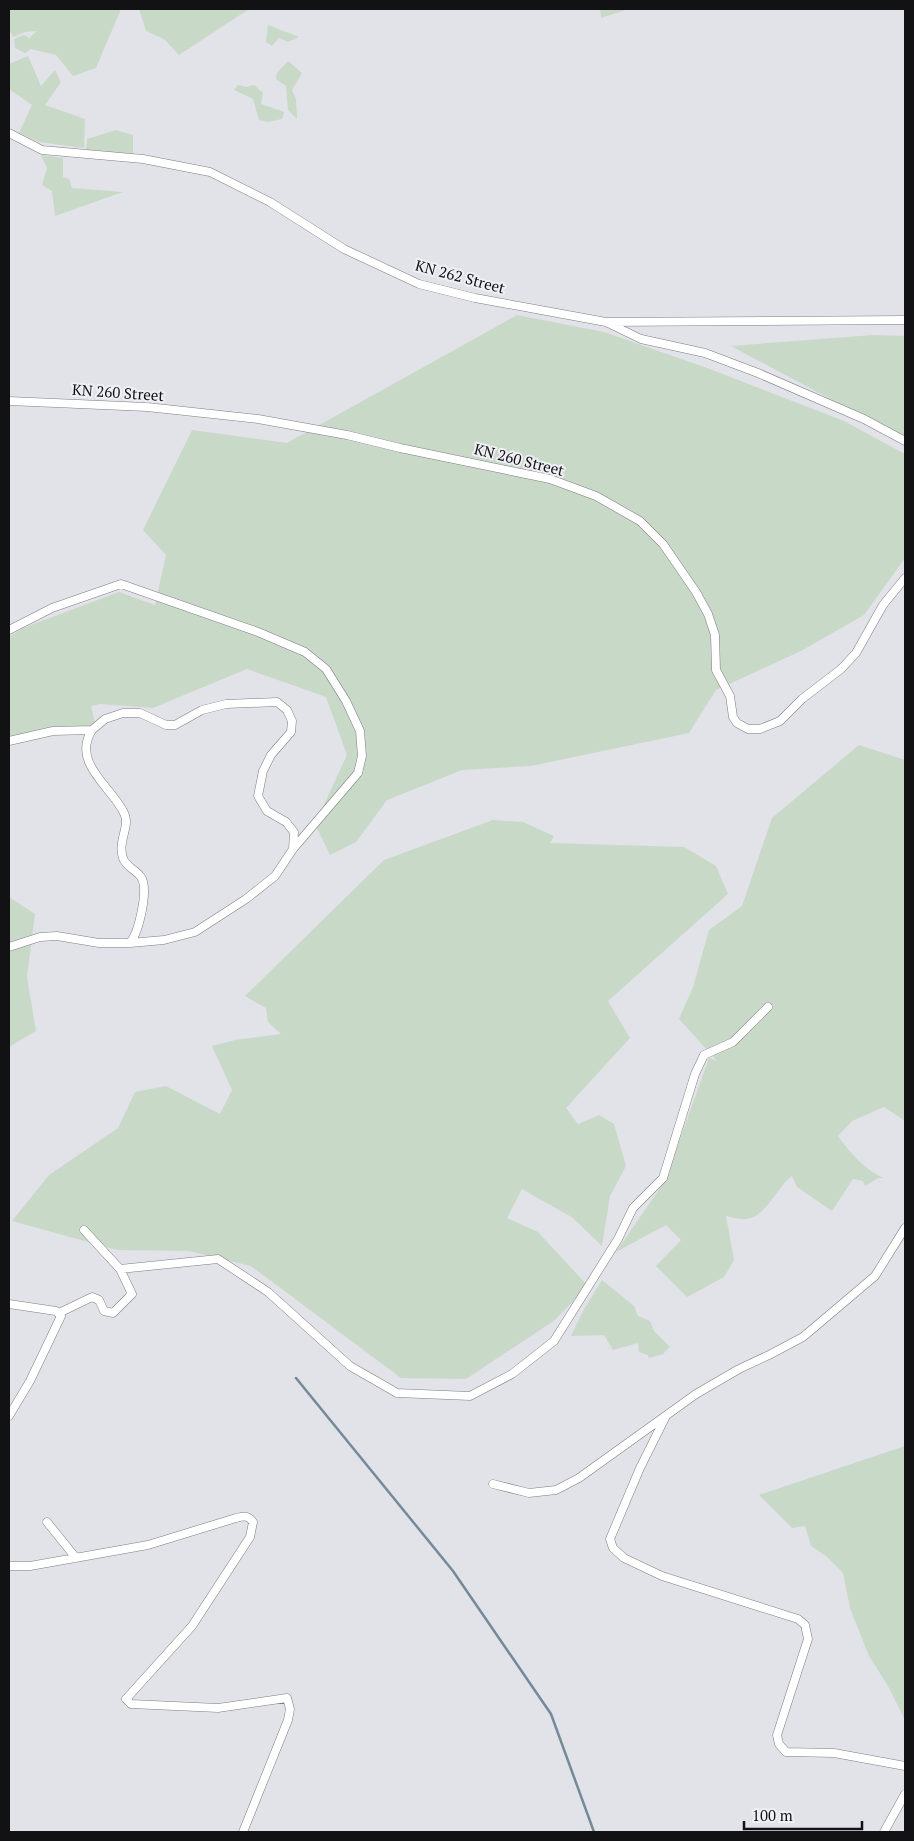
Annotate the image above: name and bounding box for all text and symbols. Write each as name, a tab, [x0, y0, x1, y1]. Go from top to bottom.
street label: KN 262 Street	[413, 254, 508, 298]
street label: KN 260 Street	[71, 379, 165, 405]
street label: KN 260 Street	[472, 438, 567, 480]
scale bar	[744, 1798, 862, 1830]
text: 100 m	[752, 1805, 793, 1825]

